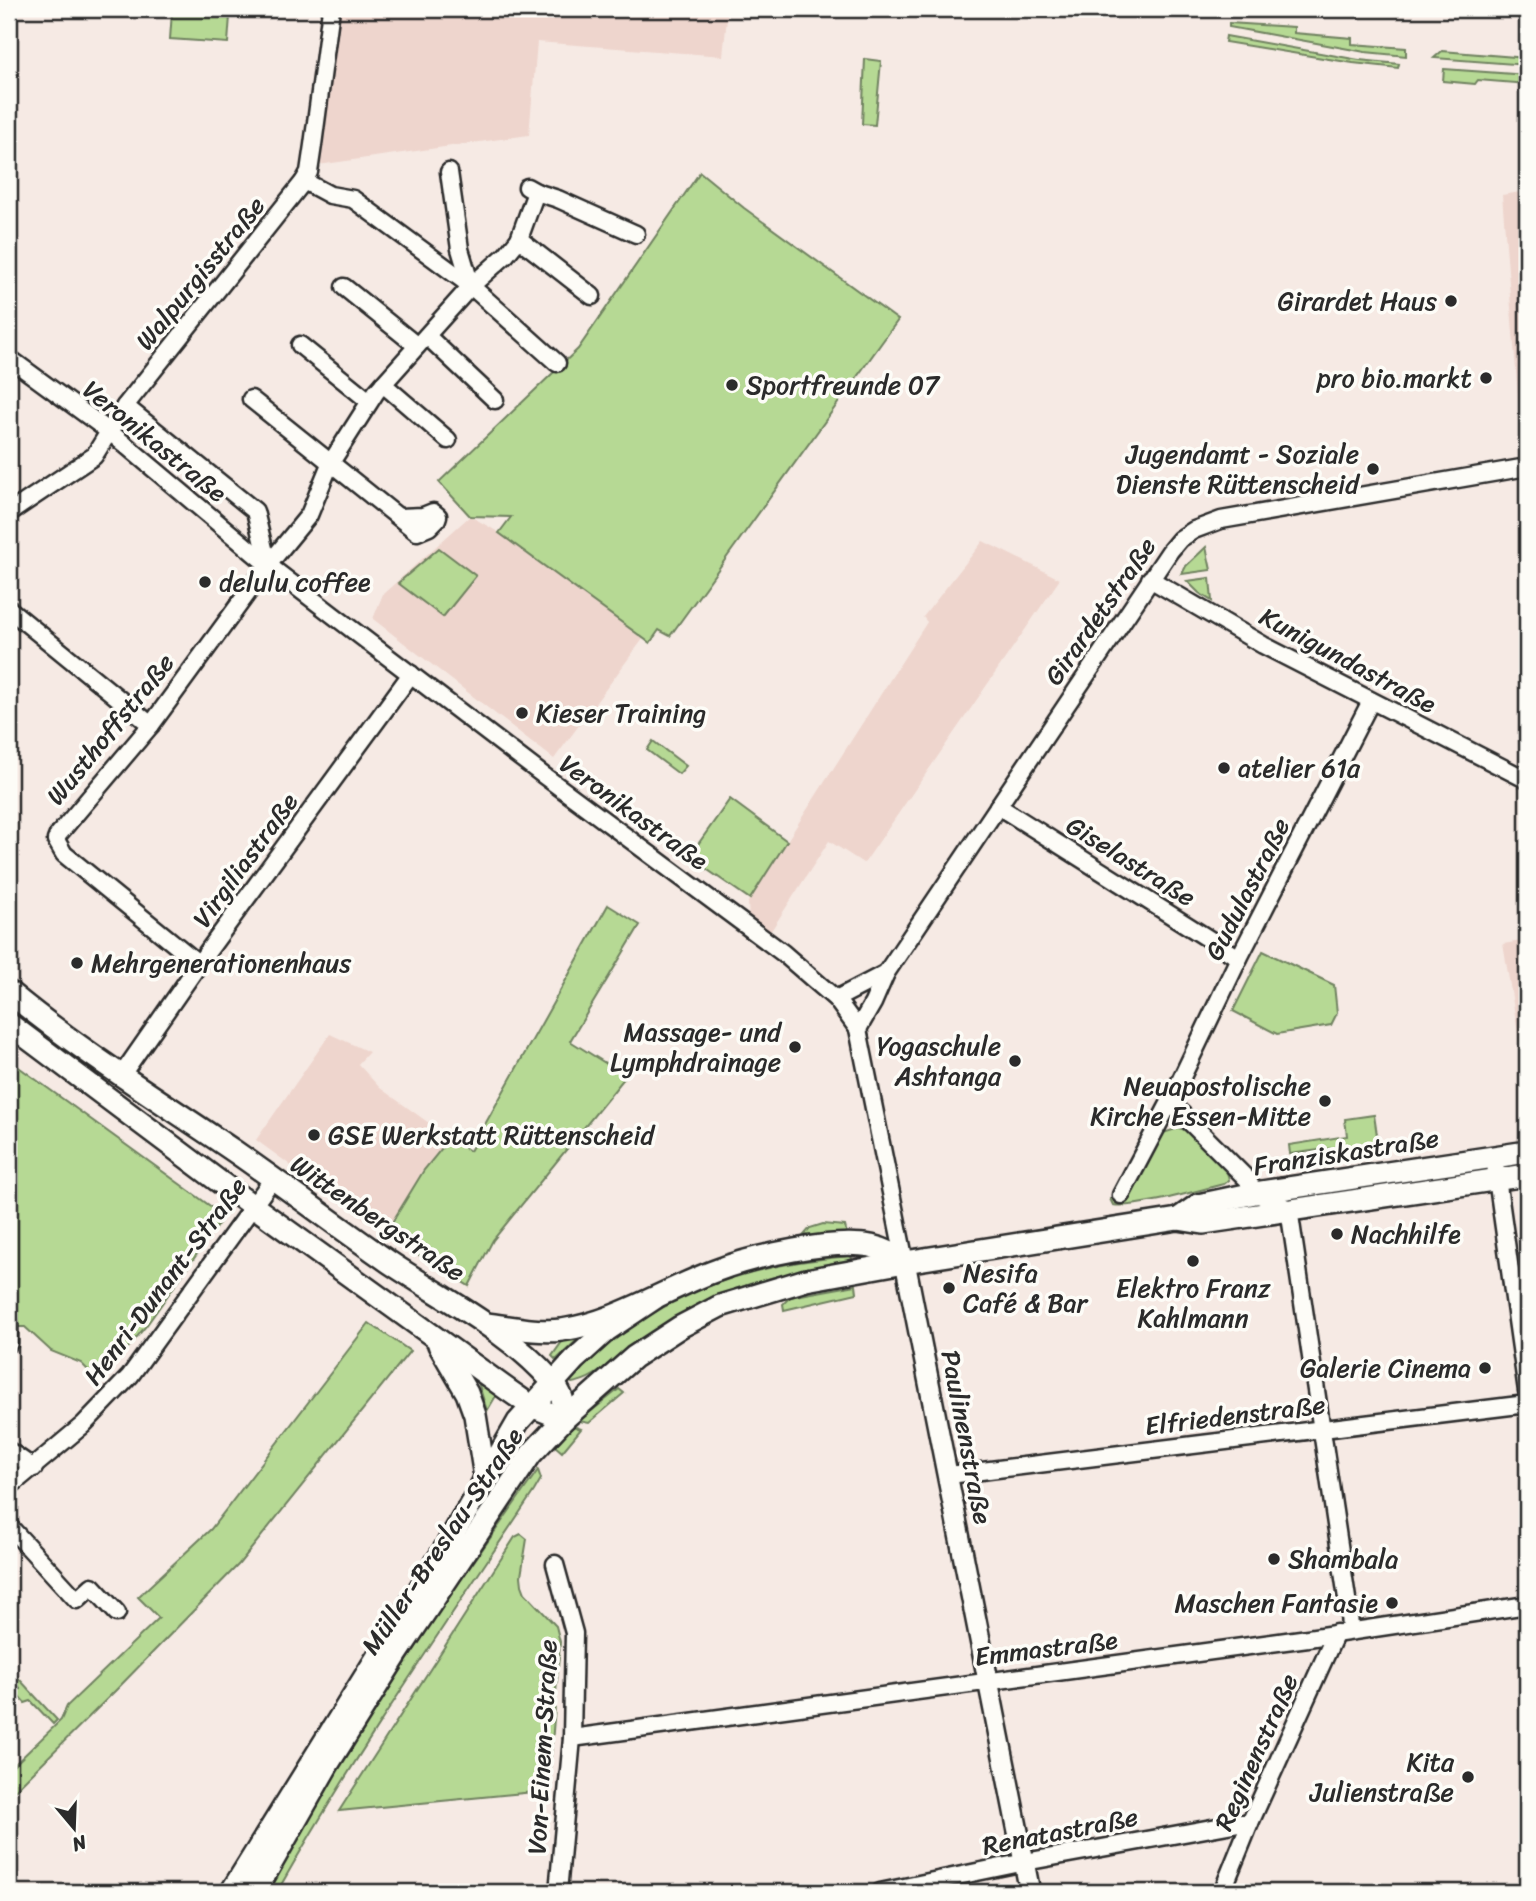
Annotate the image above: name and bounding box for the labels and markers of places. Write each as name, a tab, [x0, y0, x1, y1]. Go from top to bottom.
place label: Girardet Haus	[1278, 278, 1437, 324]
marker: Girardet Haus	[1443, 293, 1459, 309]
place label: pro bio.markt	[1316, 355, 1472, 401]
place label: Sportfreunde 07	[746, 362, 941, 408]
marker: pro bio.markt	[1478, 370, 1494, 386]
marker: Sportfreunde 07	[724, 377, 740, 393]
place label: Jugendamt - Soziale Dienste Rüttenscheid	[1116, 431, 1361, 507]
marker: Jugendamt - Soziale Dienste Rüttenscheid	[1365, 461, 1381, 477]
place label: delulu coffee	[219, 559, 371, 605]
marker: delulu coffee	[197, 574, 213, 590]
place label: Kieser Training	[536, 690, 706, 736]
marker: Kieser Training	[514, 705, 530, 721]
place label: atelier 61a	[1238, 745, 1361, 791]
marker: atelier 61a	[1216, 760, 1232, 776]
place label: Mehrgenerationenhaus	[91, 940, 352, 986]
marker: Mehrgenerationenhaus	[69, 955, 85, 971]
place label: Massage- und Lymphdrainage	[610, 1009, 783, 1085]
place label: Yogaschule Ashtanga	[877, 1023, 1002, 1099]
marker: Massage- und Lymphdrainage	[787, 1039, 803, 1055]
marker: Yogaschule Ashtanga	[1007, 1053, 1023, 1069]
place label: Neuapostolische Kirche Essen-Mitte	[1090, 1063, 1311, 1139]
marker: Neuapostolische Kirche Essen-Mitte	[1317, 1093, 1333, 1109]
place label: GSE Werkstatt Rüttenscheid	[328, 1112, 656, 1158]
marker: GSE Werkstatt Rüttenscheid	[306, 1127, 322, 1143]
place label: Nachhilfe	[1351, 1211, 1461, 1257]
marker: Nachhilfe	[1329, 1226, 1345, 1242]
place label: Nesifa Café & Bar	[963, 1250, 1089, 1326]
marker: Elektro Franz Kahlmann	[1185, 1253, 1201, 1269]
place label: Elektro Franz Kahlmann	[1116, 1265, 1271, 1341]
marker: Nesifa Café & Bar	[941, 1280, 957, 1296]
place label: Galerie Cinema	[1300, 1345, 1471, 1391]
marker: Galerie Cinema	[1477, 1360, 1493, 1376]
place label: Shambala	[1288, 1536, 1398, 1582]
marker: Shambala	[1266, 1551, 1282, 1567]
place label: Maschen Fantasie	[1175, 1580, 1378, 1626]
marker: Maschen Fantasie	[1384, 1595, 1400, 1611]
place label: Kita Julienstraße	[1309, 1739, 1455, 1815]
marker: Kita Julienstraße	[1460, 1769, 1476, 1785]

